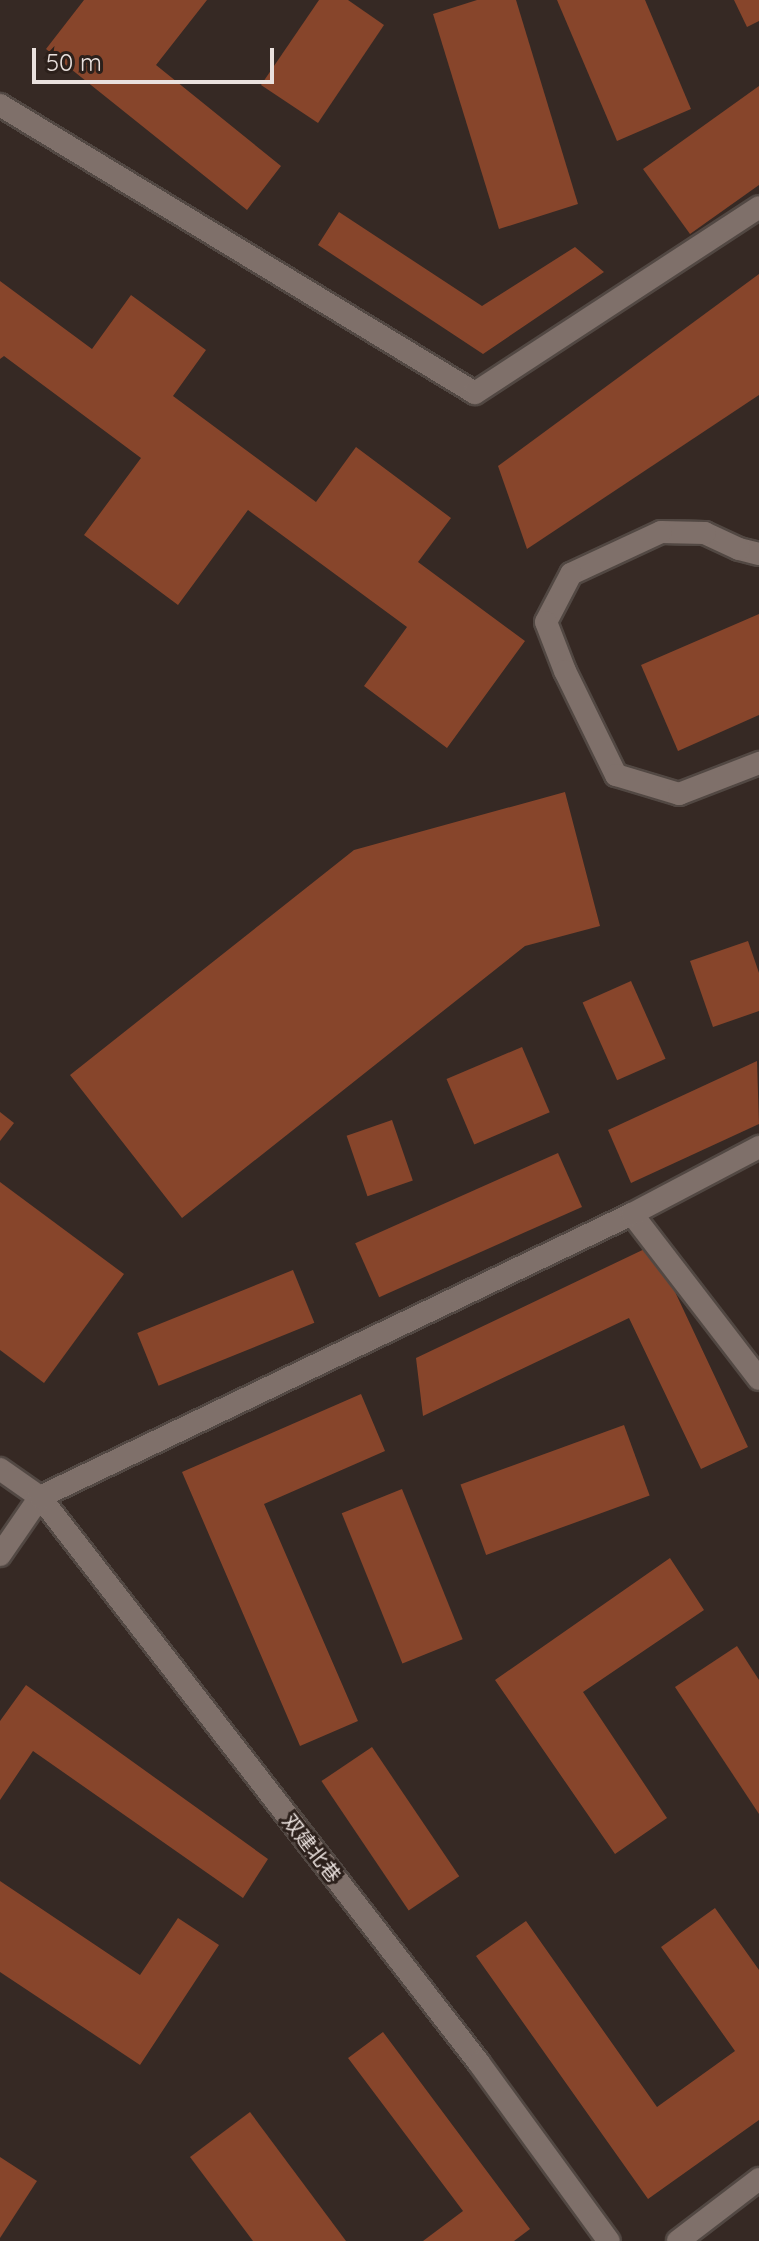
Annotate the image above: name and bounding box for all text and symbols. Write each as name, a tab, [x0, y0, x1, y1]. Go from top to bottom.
scale bar	[36, 32, 278, 82]
text: 50 m	[46, 47, 102, 77]
street label: 双建北巷	[278, 1809, 346, 1887]

